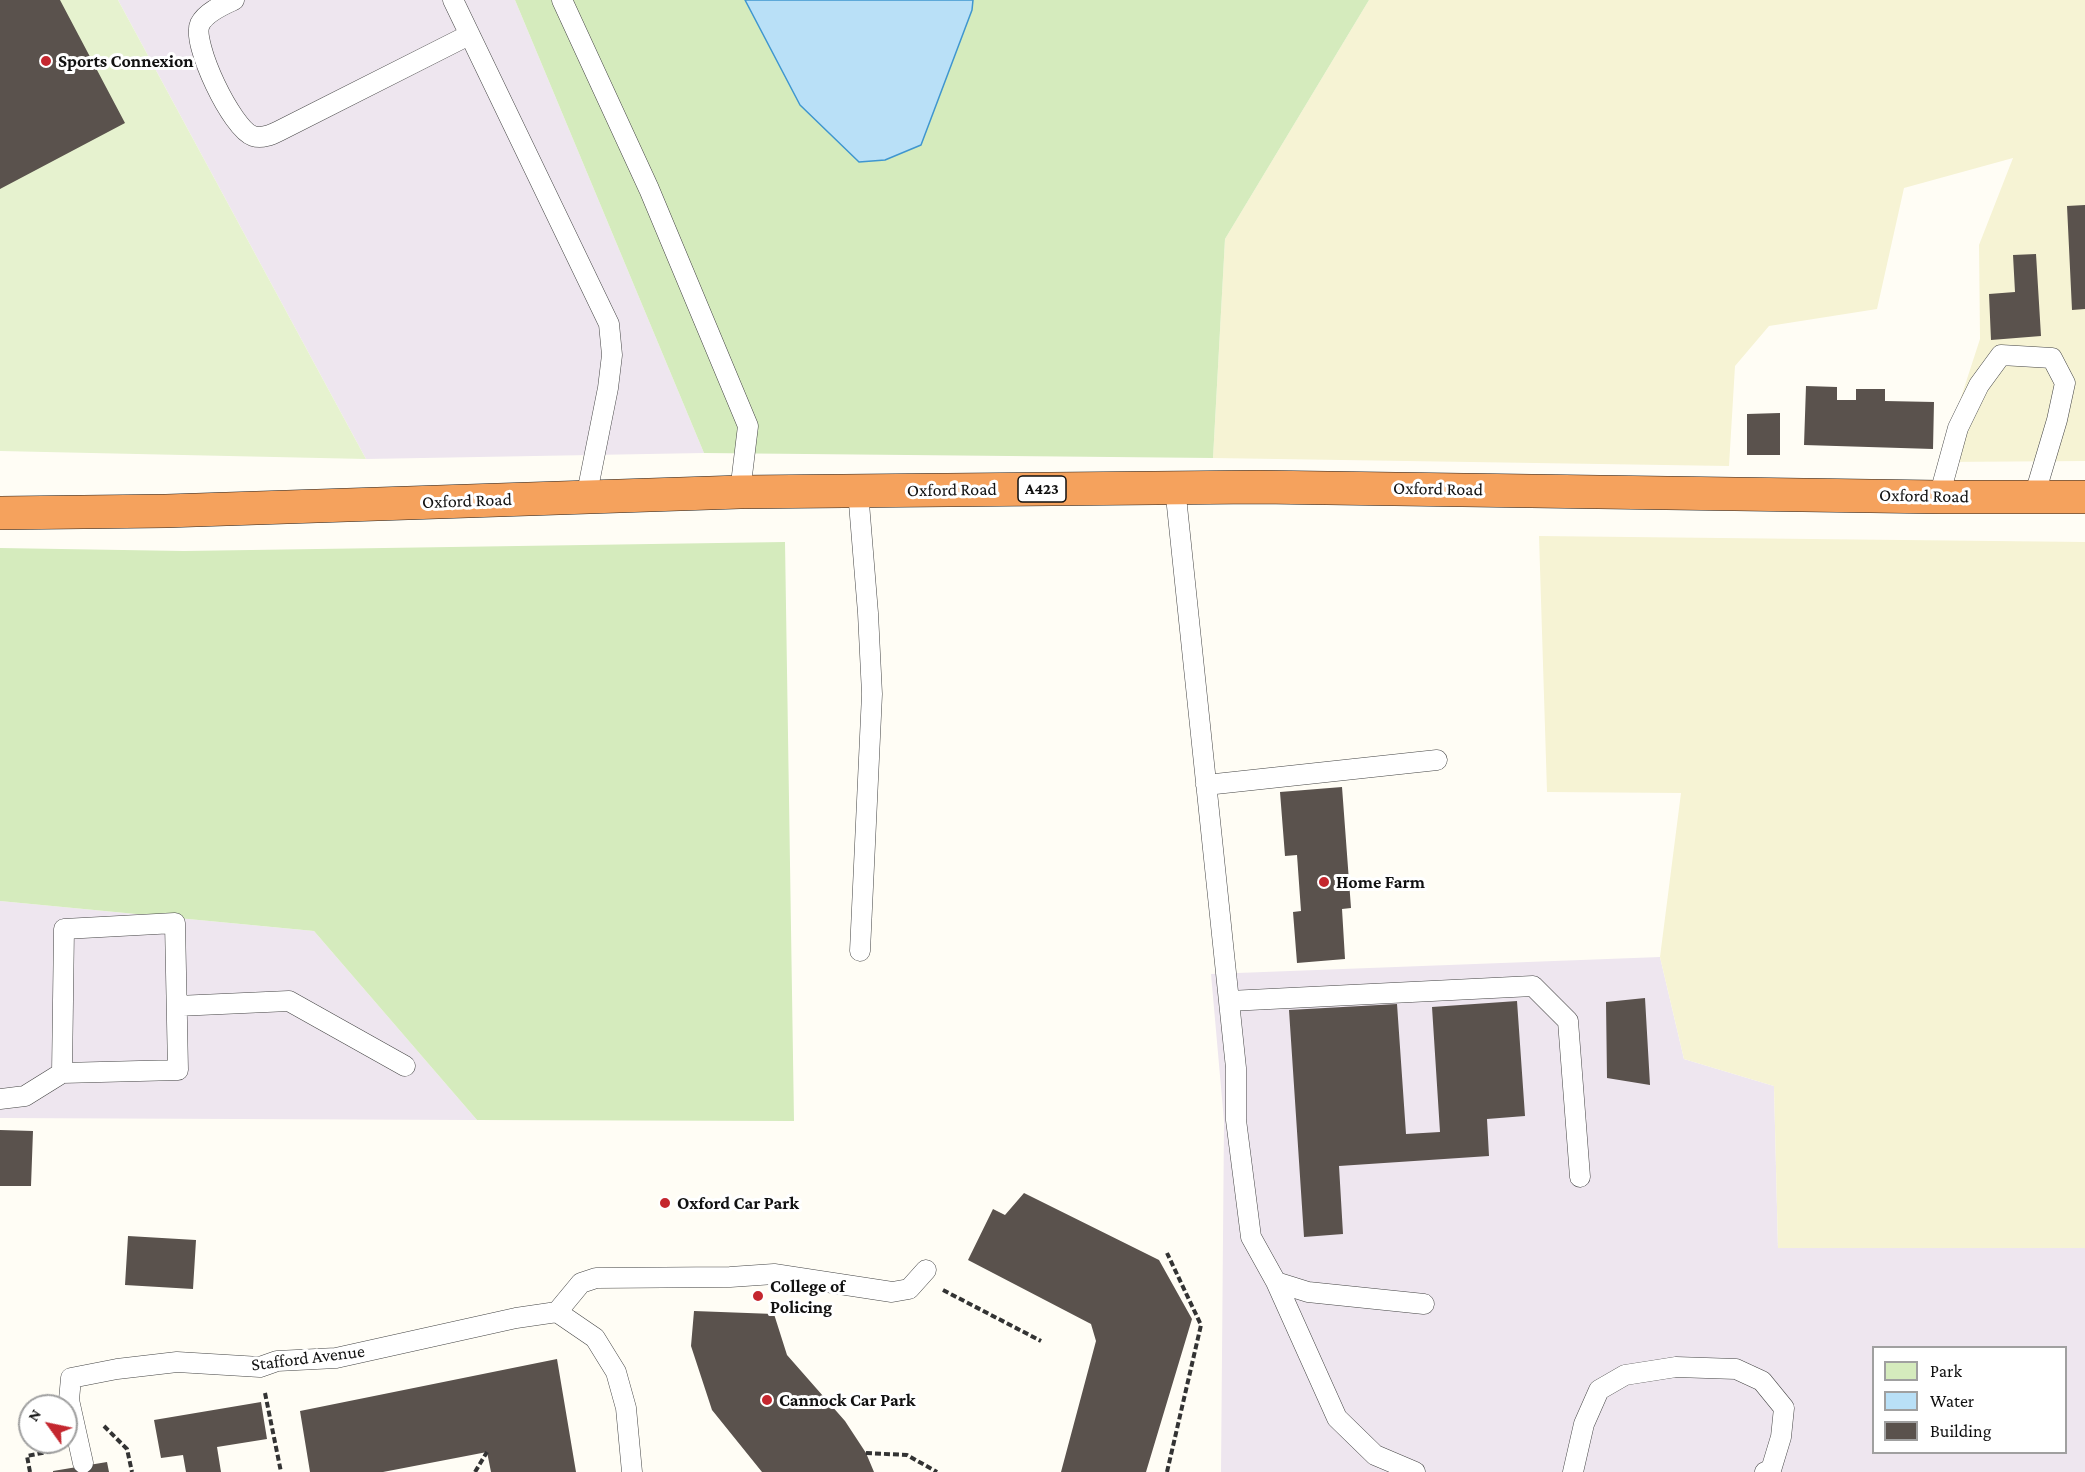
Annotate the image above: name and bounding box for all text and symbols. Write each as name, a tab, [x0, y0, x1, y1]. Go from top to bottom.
place label: Sports Connexion	[58, 50, 194, 72]
marker: Sports Connexion	[39, 54, 53, 68]
road number: A423	[1018, 476, 1066, 502]
street label: Oxford Road	[1393, 477, 1483, 501]
street label: Oxford Road	[907, 478, 997, 502]
street label: Oxford Road	[1879, 484, 1969, 508]
street label: Oxford Road	[422, 489, 512, 513]
place label: Home Farm	[1336, 871, 1425, 893]
marker: Home Farm	[1317, 875, 1331, 889]
place label: Oxford Car Park	[677, 1192, 799, 1214]
marker: Oxford Car Park	[658, 1196, 672, 1210]
place label: College of Policing	[770, 1275, 845, 1318]
marker: College of Policing	[751, 1289, 765, 1303]
street label: Stafford Avenue	[250, 1340, 366, 1376]
legend	[1872, 1346, 2067, 1454]
text: Park	[1930, 1361, 1962, 1381]
place label: Cannock Car Park	[779, 1389, 915, 1411]
text: Water	[1930, 1391, 1974, 1411]
marker: Cannock Car Park	[760, 1393, 774, 1407]
north arrow	[18, 1394, 78, 1454]
text: N	[24, 1406, 44, 1424]
text: Building	[1930, 1421, 1991, 1441]

